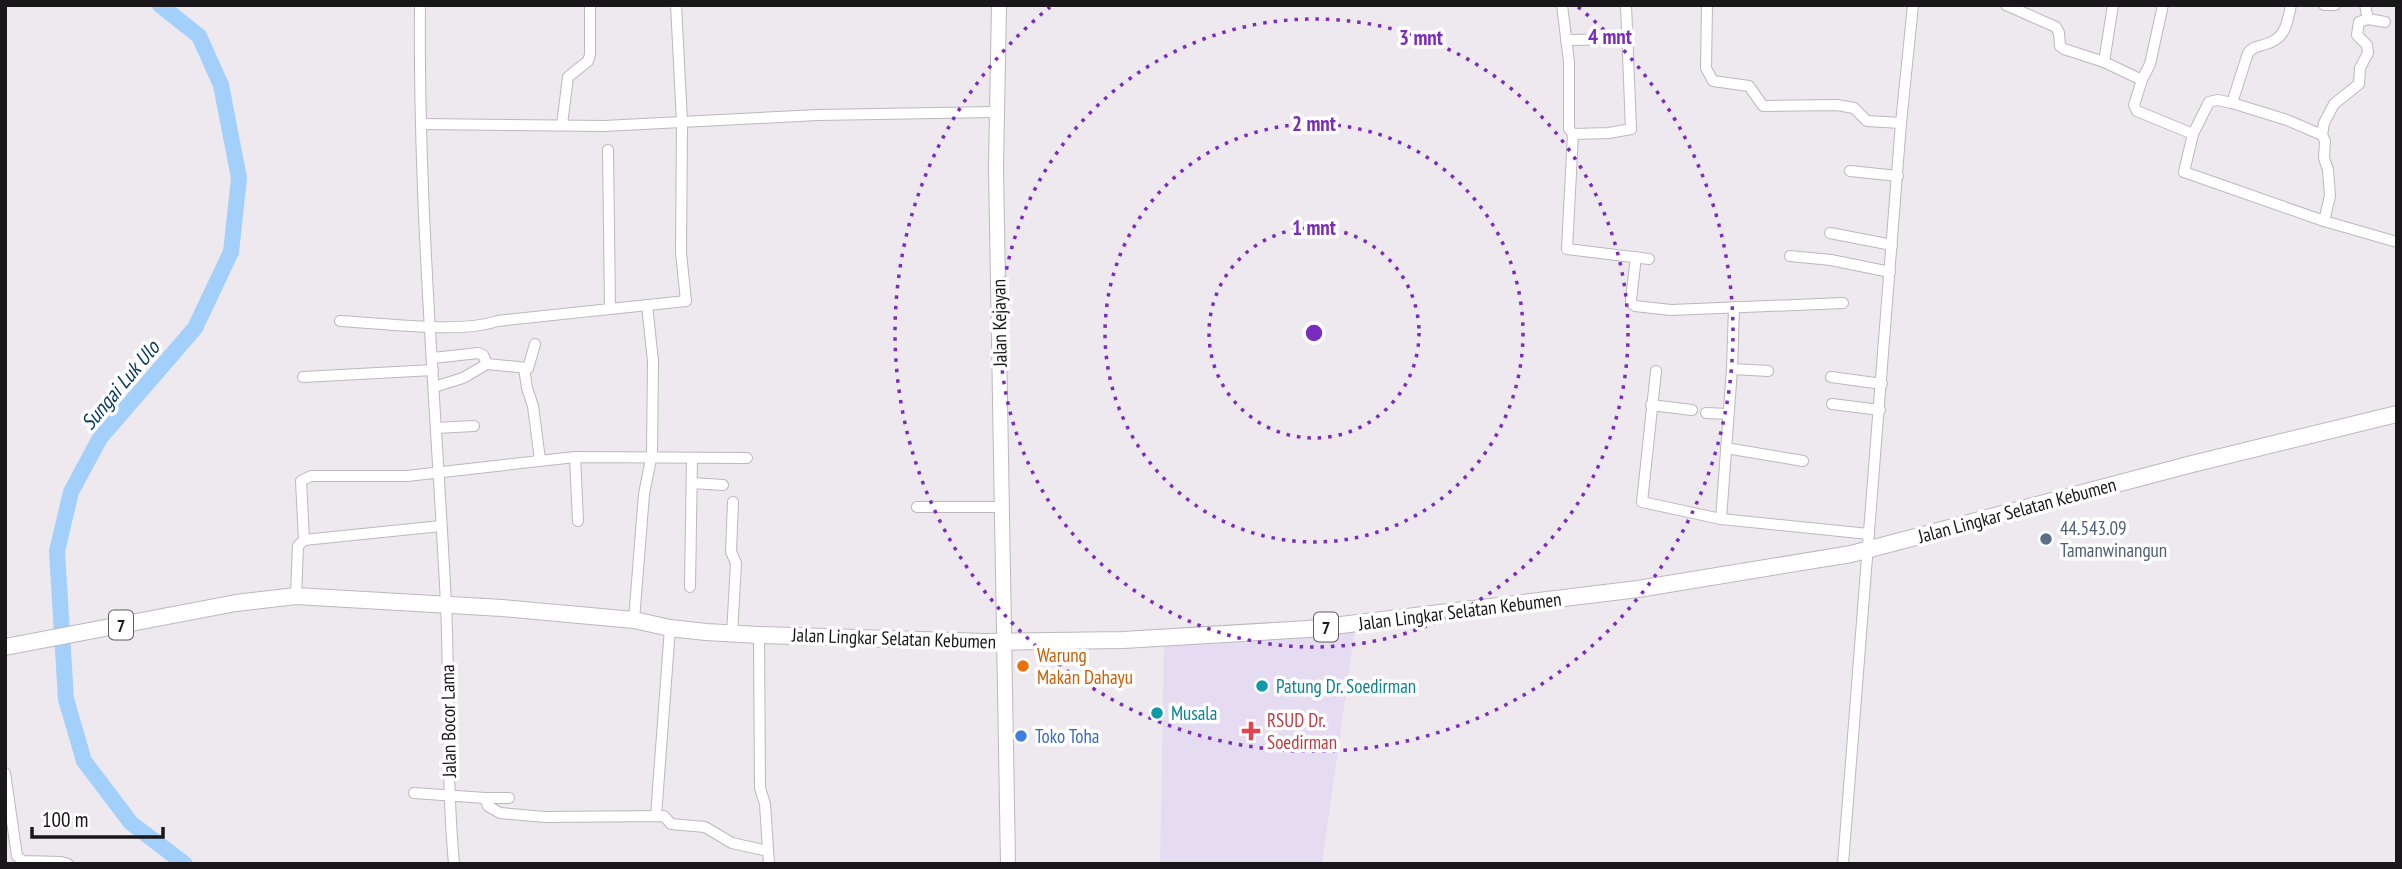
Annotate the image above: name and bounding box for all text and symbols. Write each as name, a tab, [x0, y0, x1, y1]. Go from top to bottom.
text: 4 mnt	[1588, 23, 1632, 50]
text: 3 mnt	[1399, 24, 1443, 51]
text: 2 mnt	[1292, 110, 1336, 137]
text: 1 mnt	[1292, 214, 1336, 241]
street label: Jalan Kejayan	[986, 279, 1012, 368]
centre of rings	[1302, 321, 1326, 345]
water label: Sungai Luk Ulo	[75, 333, 166, 435]
street label: Jalan Lingkar Selatan Kebumen	[1914, 472, 2119, 548]
place label: 44.543.09 Tamanwinangun	[2060, 516, 2167, 562]
marker: 44.543.09 Tamanwinangun	[2038, 531, 2054, 547]
street label: Jalan Lingkar Selatan Kebumen	[1356, 587, 1563, 635]
road number: 7	[109, 610, 133, 640]
road number: 7	[1314, 612, 1338, 642]
street label: Jalan Lingkar Selatan Kebumen	[791, 622, 996, 654]
place label: Warung Makan Dahayu	[1037, 643, 1133, 689]
marker: Warung Makan Dahayu	[1015, 658, 1031, 674]
street label: Jalan Bocor Lama	[435, 664, 461, 779]
place label: Patung Dr. Soedirman	[1276, 674, 1416, 698]
marker: Patung Dr. Soedirman	[1254, 678, 1270, 694]
place label: Musala	[1171, 701, 1217, 725]
marker: Musala	[1149, 705, 1165, 721]
place label: RSUD Dr. Soedirman	[1267, 708, 1337, 754]
marker: RSUD Dr. Soedirman	[1241, 721, 1261, 741]
place label: Toko Toha	[1035, 724, 1099, 748]
marker: Toko Toha	[1013, 728, 1029, 744]
scale bar	[32, 796, 163, 840]
text: 100 m	[42, 806, 88, 833]

